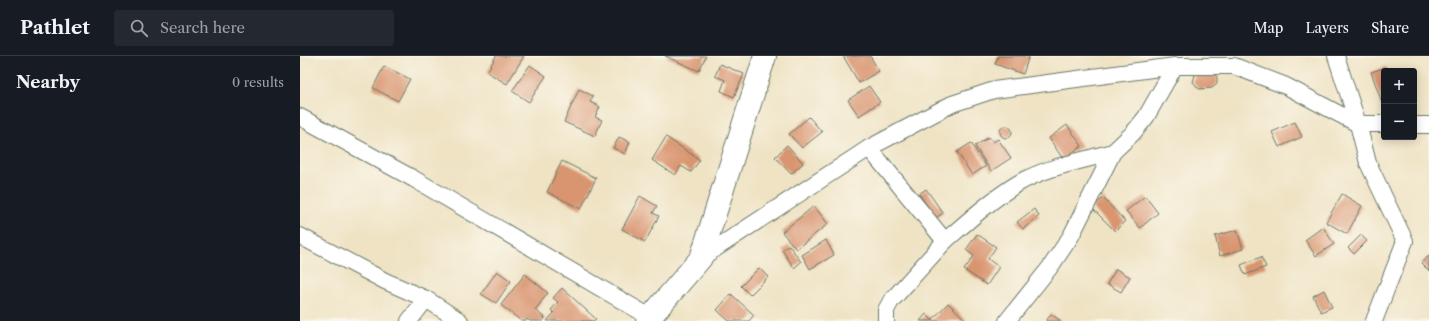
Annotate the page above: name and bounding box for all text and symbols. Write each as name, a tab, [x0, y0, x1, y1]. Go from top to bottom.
search box	[114, 10, 394, 46]
text: Pathlet	[20, 16, 90, 39]
icon: search	[128, 17, 150, 39]
text: Search here	[160, 18, 245, 37]
text: Map	[1253, 19, 1283, 37]
text: Layers	[1305, 19, 1349, 37]
text: Share	[1371, 19, 1409, 37]
map controls	[1381, 68, 1417, 140]
button: +	[1381, 68, 1417, 104]
text: Nearby	[16, 72, 80, 92]
text: 0 results	[232, 74, 284, 90]
button: −	[1381, 104, 1417, 140]

